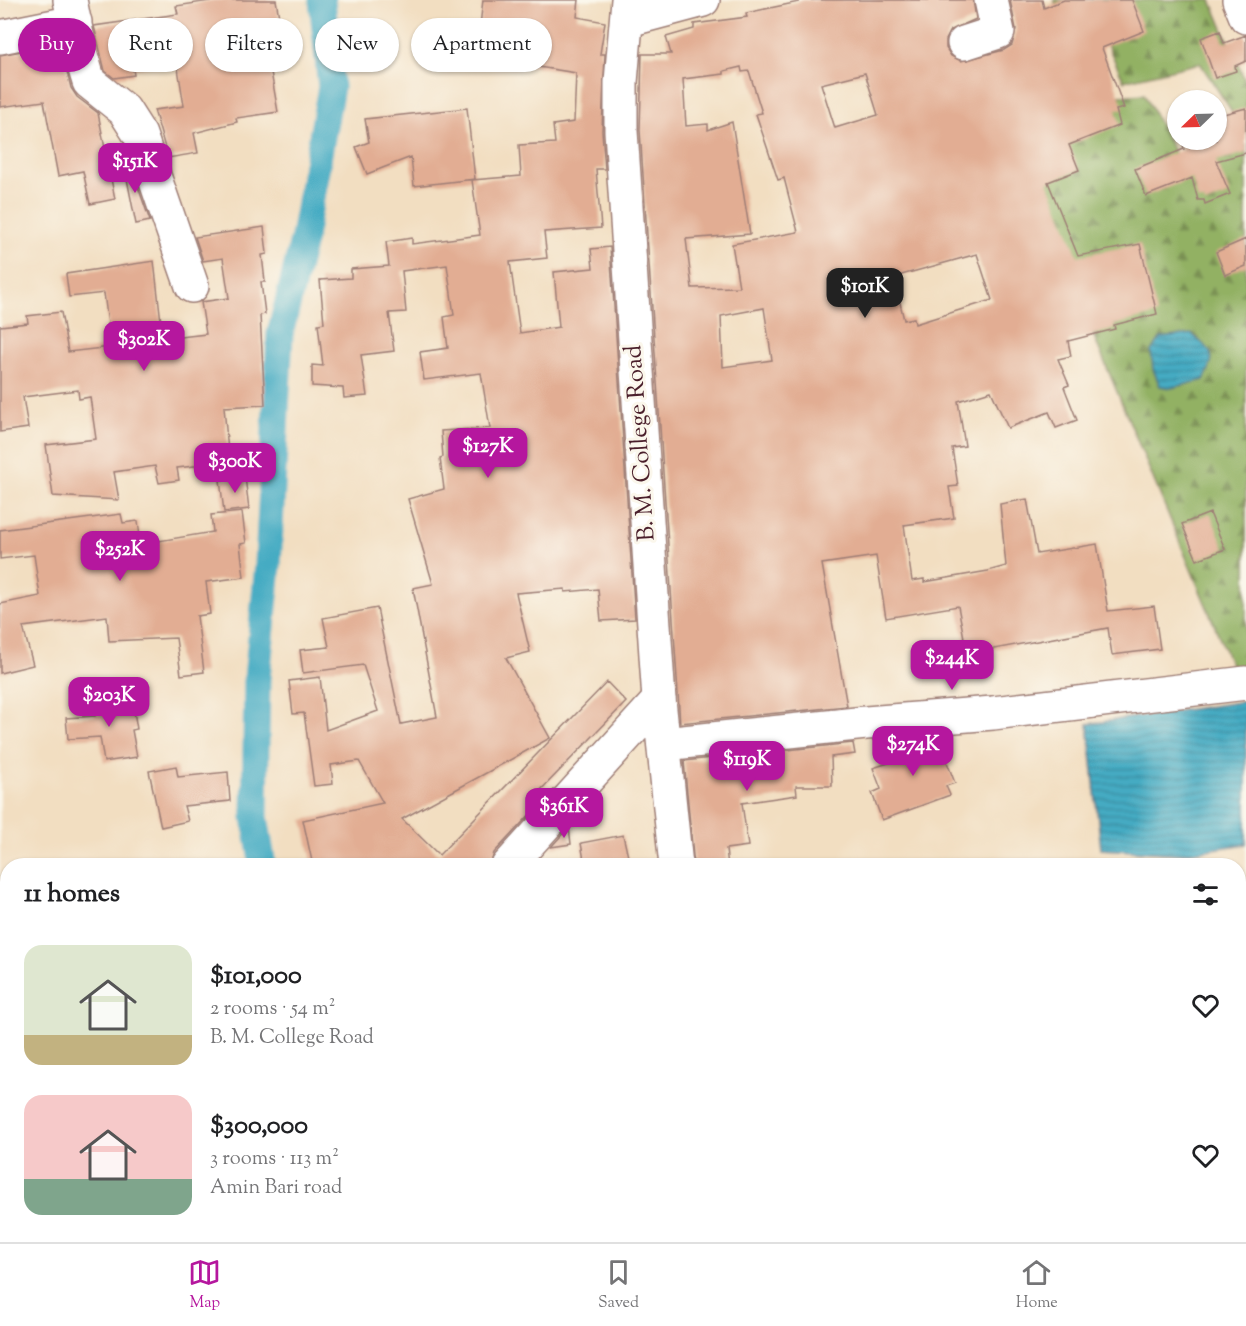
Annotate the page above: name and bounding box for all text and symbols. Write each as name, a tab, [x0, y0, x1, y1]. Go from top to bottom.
chip: Buy	[18, 18, 96, 72]
chip: Rent	[108, 18, 193, 72]
chip: Filters	[205, 18, 303, 72]
chip: New	[315, 18, 399, 72]
chip: Apartment	[411, 18, 552, 72]
north arrow	[1167, 90, 1227, 150]
map controls	[1167, 90, 1227, 150]
pin: $151K	[93, 143, 177, 194]
text: $151K	[112, 148, 158, 177]
pin: $101K	[823, 268, 907, 319]
text: $101K	[841, 273, 889, 302]
pin: $302K	[102, 321, 186, 372]
text: $302K	[118, 326, 170, 355]
street label: B. M. College Road	[617, 343, 665, 542]
pin: $127K	[446, 428, 530, 479]
text: $127K	[462, 433, 514, 462]
pin: $300K	[193, 443, 277, 494]
text: $300K	[208, 448, 262, 477]
pin: $252K	[78, 531, 162, 582]
text: $252K	[95, 536, 145, 565]
pin: $244K	[910, 640, 994, 691]
text: $244K	[925, 645, 979, 674]
pin: $203K	[67, 677, 151, 728]
text: $203K	[82, 682, 136, 711]
pin: $274K	[871, 726, 955, 777]
text: $274K	[886, 731, 940, 760]
pin: $119K	[705, 741, 789, 792]
text: $119K	[723, 746, 771, 775]
pin: $361K	[522, 788, 606, 839]
text: $361K	[539, 793, 589, 822]
text: 11 homes	[24, 876, 120, 913]
icon: filters	[1189, 878, 1222, 911]
text: $101,000	[210, 958, 302, 995]
icon: home	[72, 969, 144, 1041]
icon: heart	[1189, 989, 1222, 1022]
text: 2 rooms · 54 m²	[210, 995, 335, 1024]
text: B. M. College Road	[210, 1024, 374, 1053]
text: $300,000	[210, 1108, 308, 1145]
icon: home	[72, 1119, 144, 1191]
icon: heart	[1189, 1139, 1222, 1172]
text: 3 rooms · 113 m²	[210, 1145, 339, 1174]
text: Amin Bari road	[210, 1174, 342, 1203]
tab: Map	[188, 1256, 221, 1315]
tab: Saved	[598, 1256, 639, 1315]
tab: Home	[1016, 1256, 1058, 1315]

